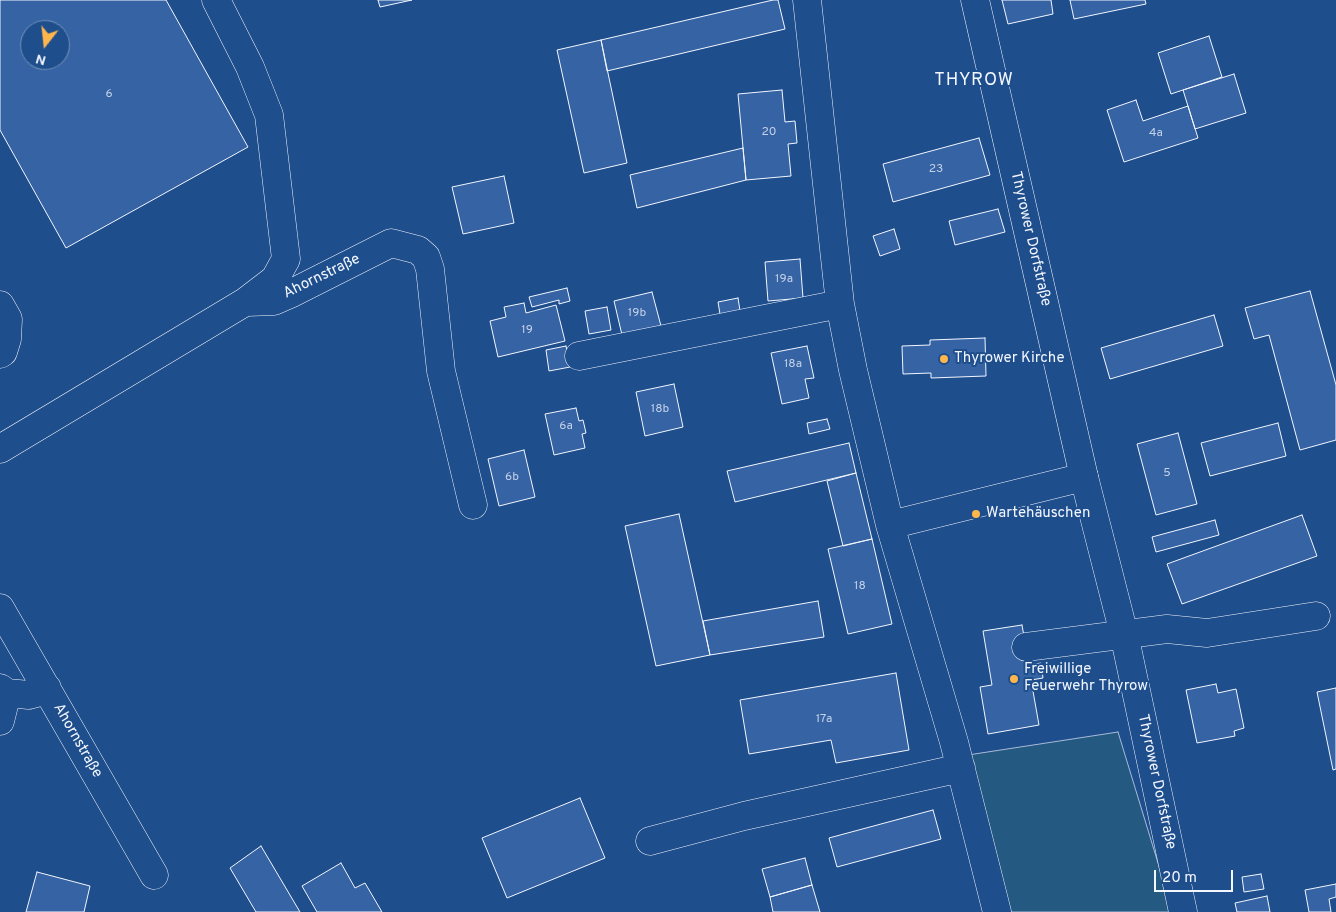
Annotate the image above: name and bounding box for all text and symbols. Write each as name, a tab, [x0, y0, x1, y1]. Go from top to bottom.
north arrow	[20, 20, 70, 70]
text: N	[34, 49, 48, 68]
district label: THYROW	[933, 70, 1015, 92]
house number: 6	[105, 88, 113, 102]
house number: 20	[761, 126, 777, 140]
house number: 4a	[1149, 127, 1163, 141]
house number: 23	[929, 163, 943, 177]
street label: Thyrower Dorfstraße	[1006, 170, 1054, 308]
street label: Ahornstraße	[281, 251, 363, 303]
house number: 19a	[775, 273, 793, 287]
house number: 19b	[628, 307, 646, 321]
house number: 19	[521, 324, 533, 338]
place label: Thyrower Kirche	[954, 350, 1064, 368]
marker: Thyrower Kirche	[938, 353, 950, 365]
house number: 18a	[784, 358, 802, 372]
house number: 18b	[651, 403, 669, 417]
house number: 6a	[559, 420, 573, 434]
house number: 5	[1163, 467, 1171, 481]
house number: 6b	[505, 471, 519, 485]
place label: Wartehäuschen	[986, 505, 1090, 523]
marker: Wartehäuschen	[970, 508, 982, 520]
house number: 18	[854, 580, 866, 594]
place label: Freiwillige Feuerwehr Thyrow	[1024, 661, 1148, 696]
marker: Freiwillige Feuerwehr Thyrow	[1008, 673, 1020, 685]
street label: Ahornstraße	[48, 701, 106, 781]
house number: 17a	[816, 713, 832, 727]
street label: Thyrower Dorfstraße	[1133, 713, 1179, 851]
scale bar	[1156, 860, 1235, 892]
text: 20 m	[1162, 869, 1197, 888]

